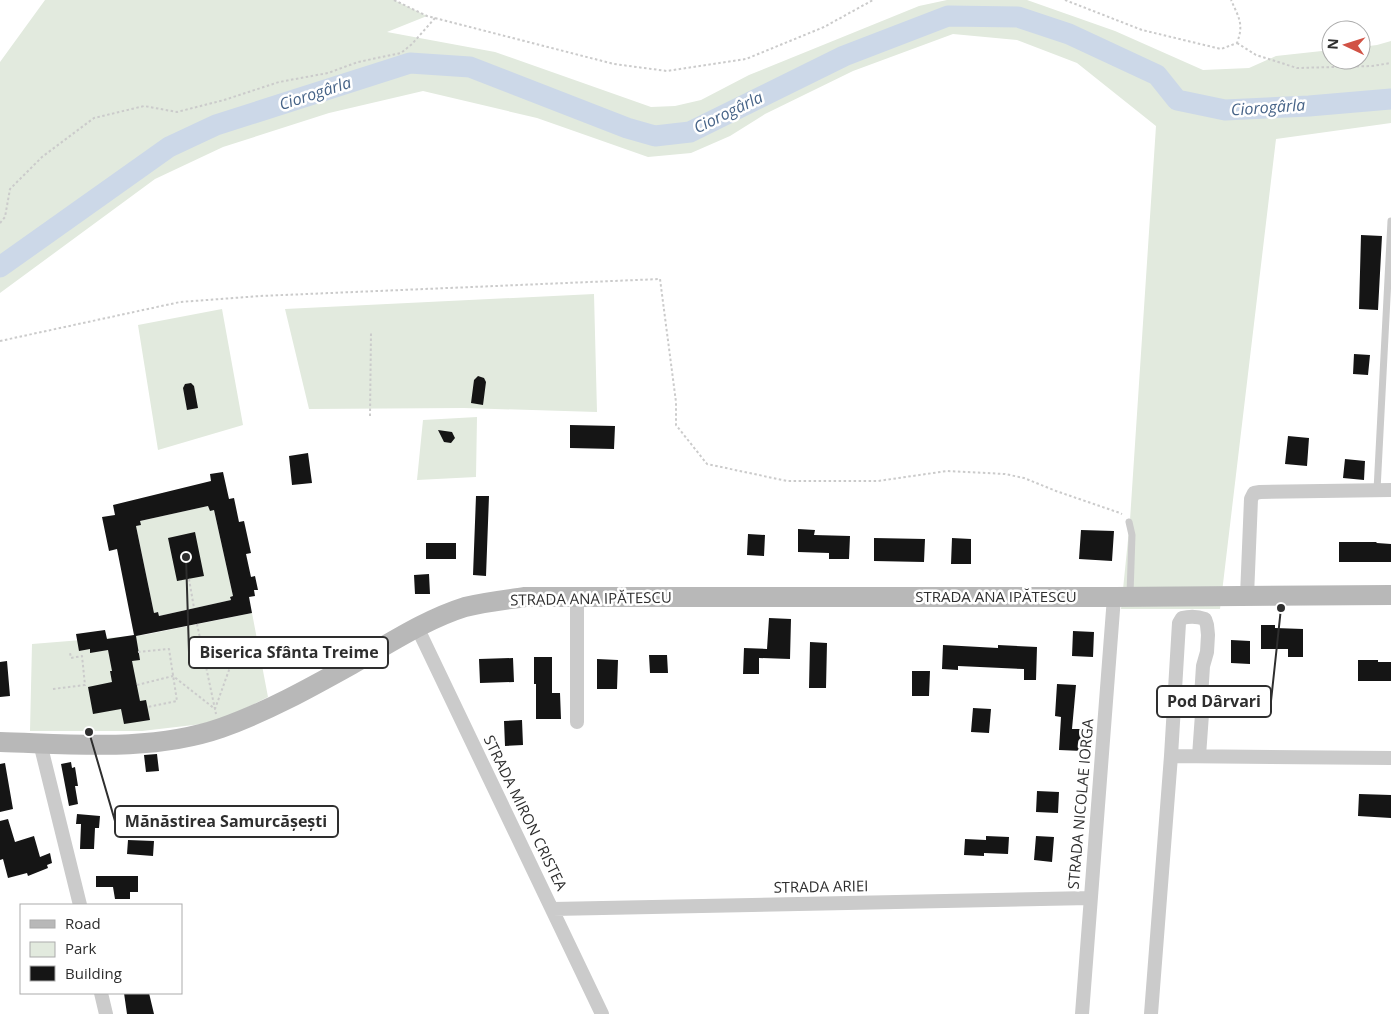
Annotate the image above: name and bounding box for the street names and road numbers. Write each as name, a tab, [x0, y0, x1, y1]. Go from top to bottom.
street label: STRADA ANA IPĂTESCU	[915, 586, 1077, 606]
street label: STRADA ANA IPĂTESCU	[510, 587, 672, 609]
street label: STRADA NICOLAE IORGA	[1063, 717, 1097, 890]
street label: STRADA MIRON CRISTEA	[480, 732, 572, 894]
street label: STRADA ARIEI	[773, 875, 869, 897]

